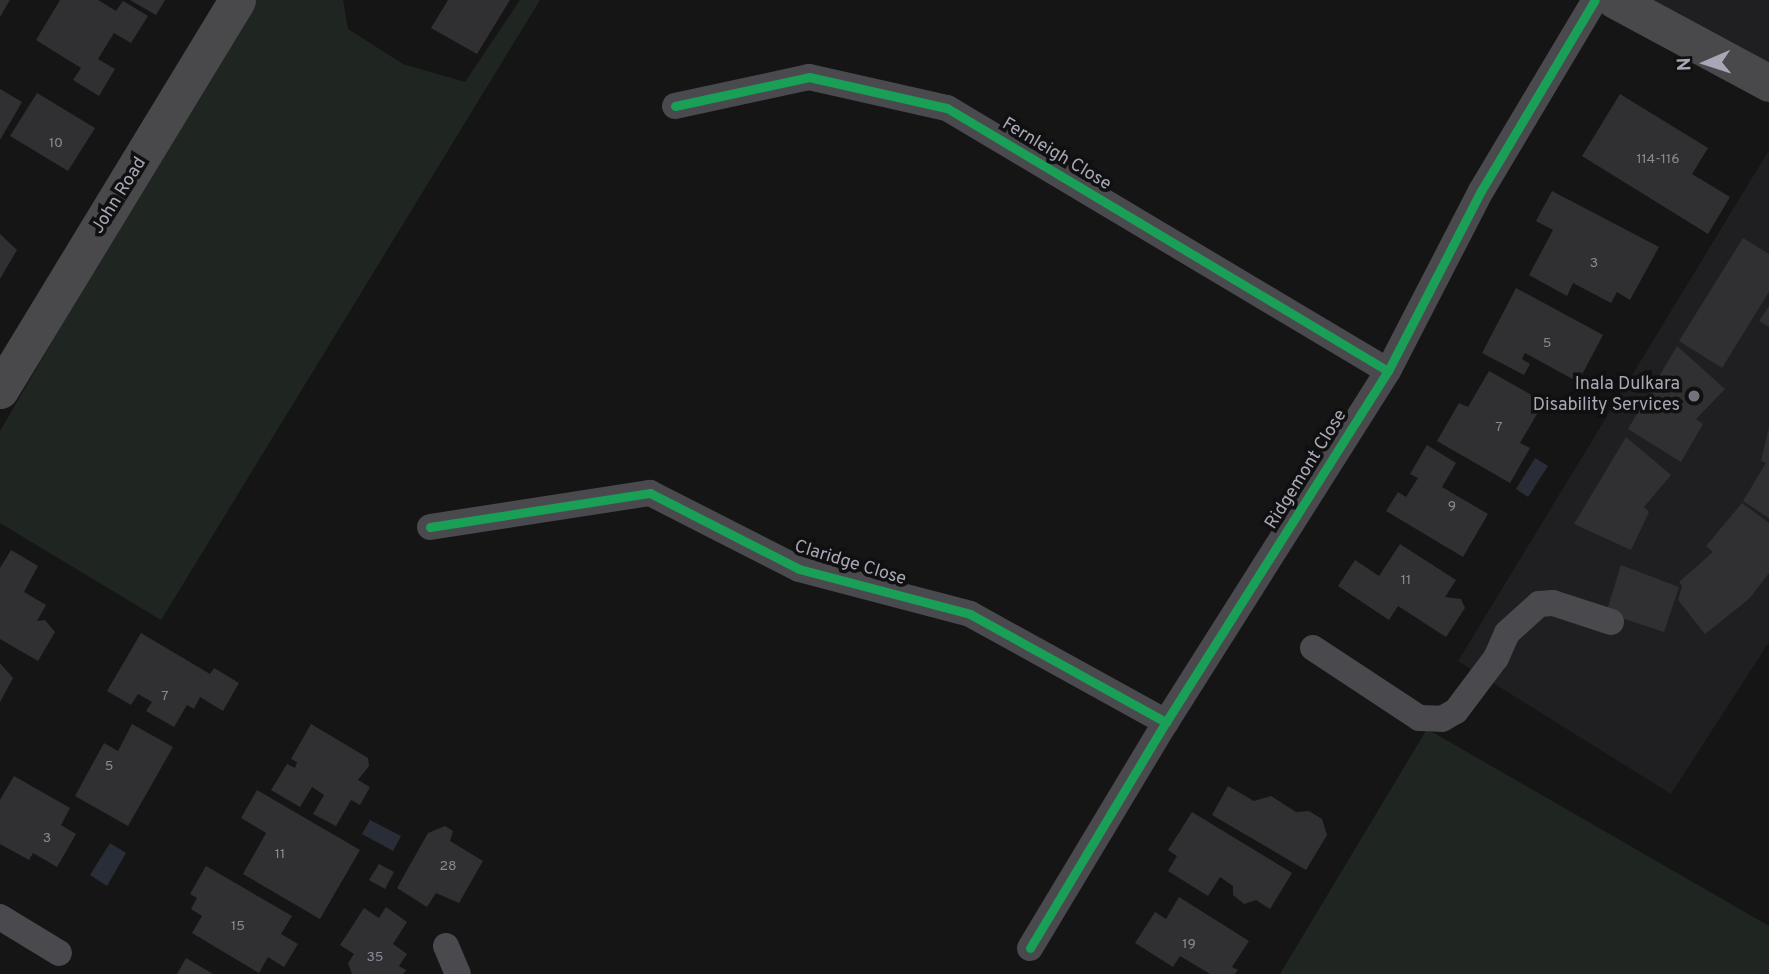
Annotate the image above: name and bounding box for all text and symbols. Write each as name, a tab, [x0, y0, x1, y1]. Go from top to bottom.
north arrow	[1671, 28, 1741, 98]
text: N	[1673, 57, 1697, 72]
street label: Fernleigh Close	[998, 114, 1114, 196]
house number: 10	[49, 136, 63, 152]
house number: 114-116	[1636, 152, 1680, 168]
street label: John Road	[88, 154, 152, 238]
house number: 3	[1590, 256, 1598, 272]
house number: 5	[1543, 336, 1551, 352]
place label: Inala Dulkara Disability Services	[1533, 375, 1680, 418]
marker: Inala Dulkara Disability Services	[1686, 388, 1702, 404]
street label: Ridgemont Close	[1262, 406, 1352, 534]
house number: 7	[1495, 420, 1503, 436]
house number: 9	[1448, 499, 1456, 515]
street label: Claridge Close	[791, 537, 909, 591]
house number: 11	[1401, 573, 1411, 589]
house number: 7	[161, 689, 169, 705]
house number: 5	[105, 759, 113, 775]
house number: 3	[43, 831, 51, 847]
house number: 11	[275, 847, 285, 863]
house number: 28	[439, 859, 457, 875]
house number: 15	[231, 919, 245, 935]
house number: 19	[1182, 937, 1196, 953]
house number: 35	[366, 950, 384, 966]

